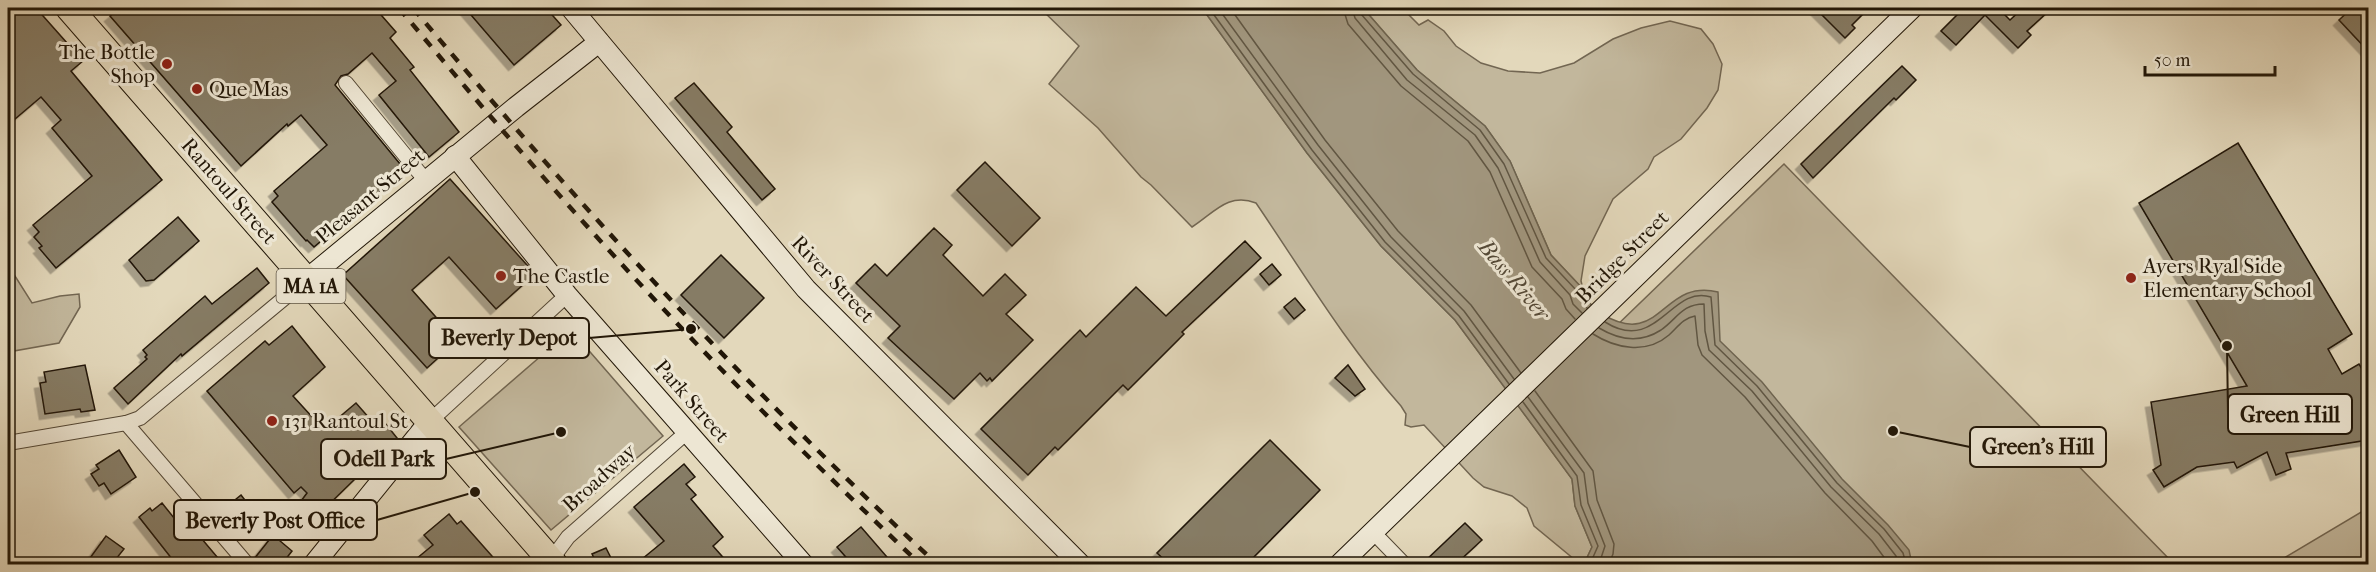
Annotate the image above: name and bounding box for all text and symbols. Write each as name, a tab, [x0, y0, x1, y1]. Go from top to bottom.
scale bar	[2145, 39, 2276, 77]
place label: The Bottle Shop	[59, 40, 155, 88]
text: 50 m	[2154, 50, 2191, 71]
marker: The Bottle Shop	[160, 57, 174, 71]
place label: Que Mas	[209, 77, 289, 101]
marker: Que Mas	[190, 82, 204, 96]
street label: Rantoul Street	[176, 133, 282, 249]
street label: Pleasant Street	[310, 143, 430, 249]
street label: Bridge Street	[1571, 205, 1674, 308]
street label: River Street	[787, 230, 880, 328]
water label: Bass River	[1472, 234, 1557, 327]
place label: Ayers Ryal Side Elementary School	[2142, 254, 2312, 302]
place label: The Castle	[513, 264, 609, 288]
road number: MA 1A	[276, 269, 346, 303]
marker: The Castle	[494, 269, 508, 283]
marker: Ayers Ryal Side Elementary School	[2124, 271, 2138, 285]
callout: Beverly Depot	[429, 318, 589, 358]
text: Beverly Depot	[441, 325, 578, 351]
street label: Park Street	[650, 355, 735, 448]
callout: Green Hill	[2228, 394, 2352, 434]
text: Green Hill	[2240, 402, 2341, 428]
place label: 131 Rantoul St	[284, 409, 408, 433]
marker: 131 Rantoul St	[265, 414, 279, 428]
callout: Green's Hill	[1970, 427, 2106, 467]
text: Green's Hill	[1982, 434, 2095, 460]
street label: Broadway	[558, 438, 641, 517]
callout: Odell Park	[321, 439, 446, 479]
text: Odell Park	[334, 446, 435, 472]
callout: Beverly Post Office	[174, 500, 377, 540]
text: Beverly Post Office	[185, 508, 365, 534]

